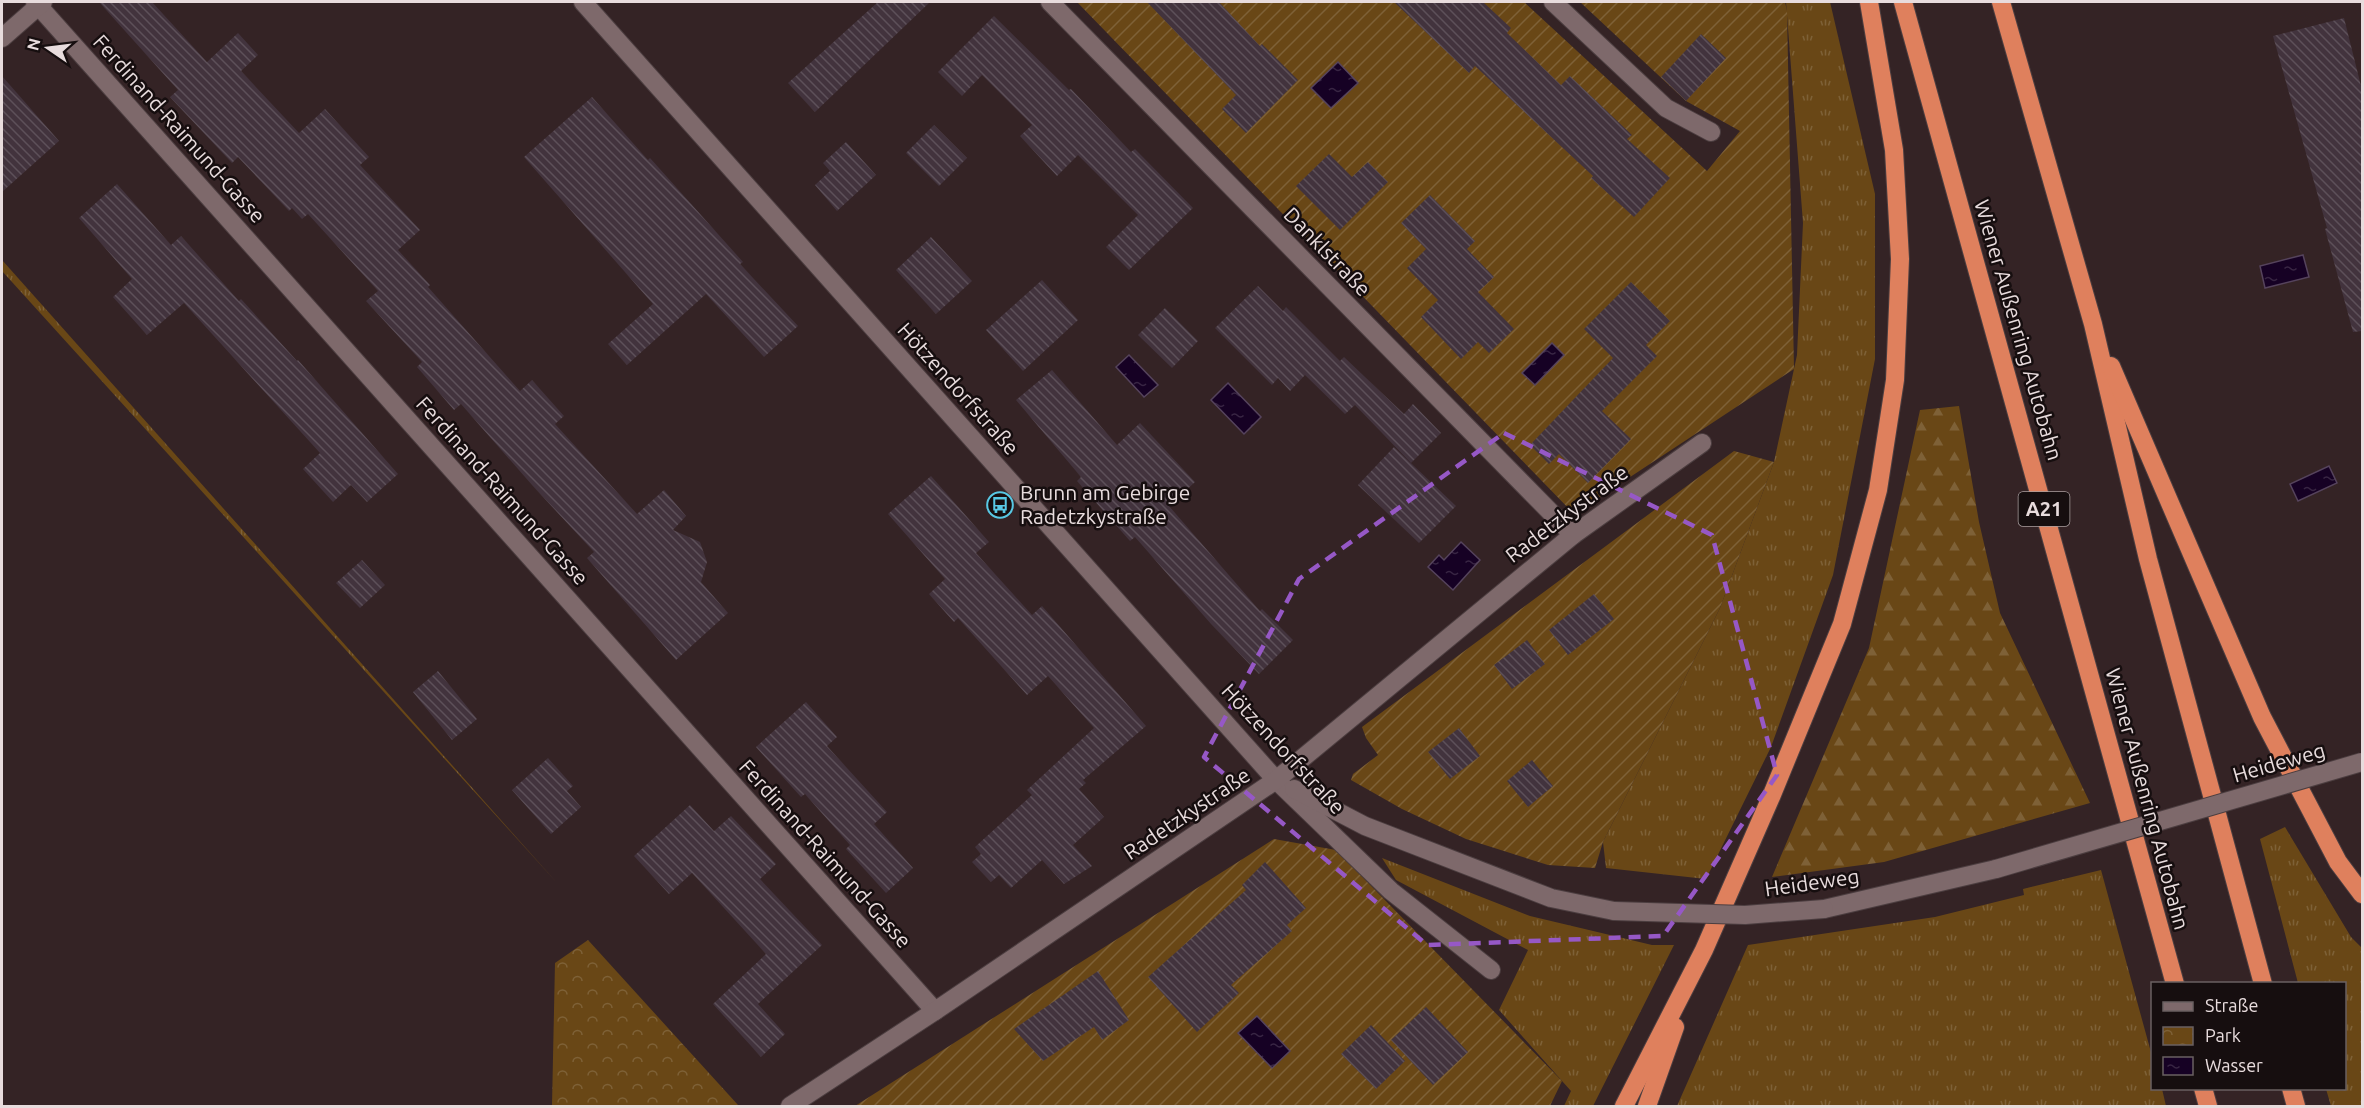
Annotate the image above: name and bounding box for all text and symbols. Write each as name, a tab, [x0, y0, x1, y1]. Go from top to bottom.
north arrow	[18, 18, 78, 78]
street label: Ferdinand-Raimund-Gasse	[89, 29, 271, 227]
text: N	[23, 36, 44, 52]
street label: Wiener Außenring Autobahn	[1970, 197, 2068, 463]
street label: Danklstraße	[1279, 202, 1376, 301]
street label: Hötzendorfstraße	[893, 317, 1024, 459]
street label: Ferdinand-Raimund-Gasse	[412, 391, 594, 589]
street label: Radetzkystraße	[1501, 459, 1632, 567]
place label: Brunn am Gebirge Radetzkystraße	[1020, 480, 1190, 528]
bus stop icon: Brunn am Gebirge Radetzkystraße	[985, 490, 1015, 520]
road number: A21	[2018, 492, 2070, 526]
street label: Wiener Außenring Autobahn	[2101, 665, 2194, 932]
street label: Hötzendorfstraße	[1217, 678, 1350, 818]
street label: Heideweg	[2230, 737, 2328, 787]
street label: Ferdinand-Raimund-Gasse	[735, 754, 917, 952]
street label: Radetzkystraße	[1119, 762, 1254, 864]
street label: Heideweg	[1763, 864, 1861, 901]
legend	[2151, 982, 2346, 1090]
text: Straße	[2205, 995, 2258, 1015]
text: Park	[2205, 1025, 2241, 1045]
text: Wasser	[2205, 1055, 2263, 1075]

